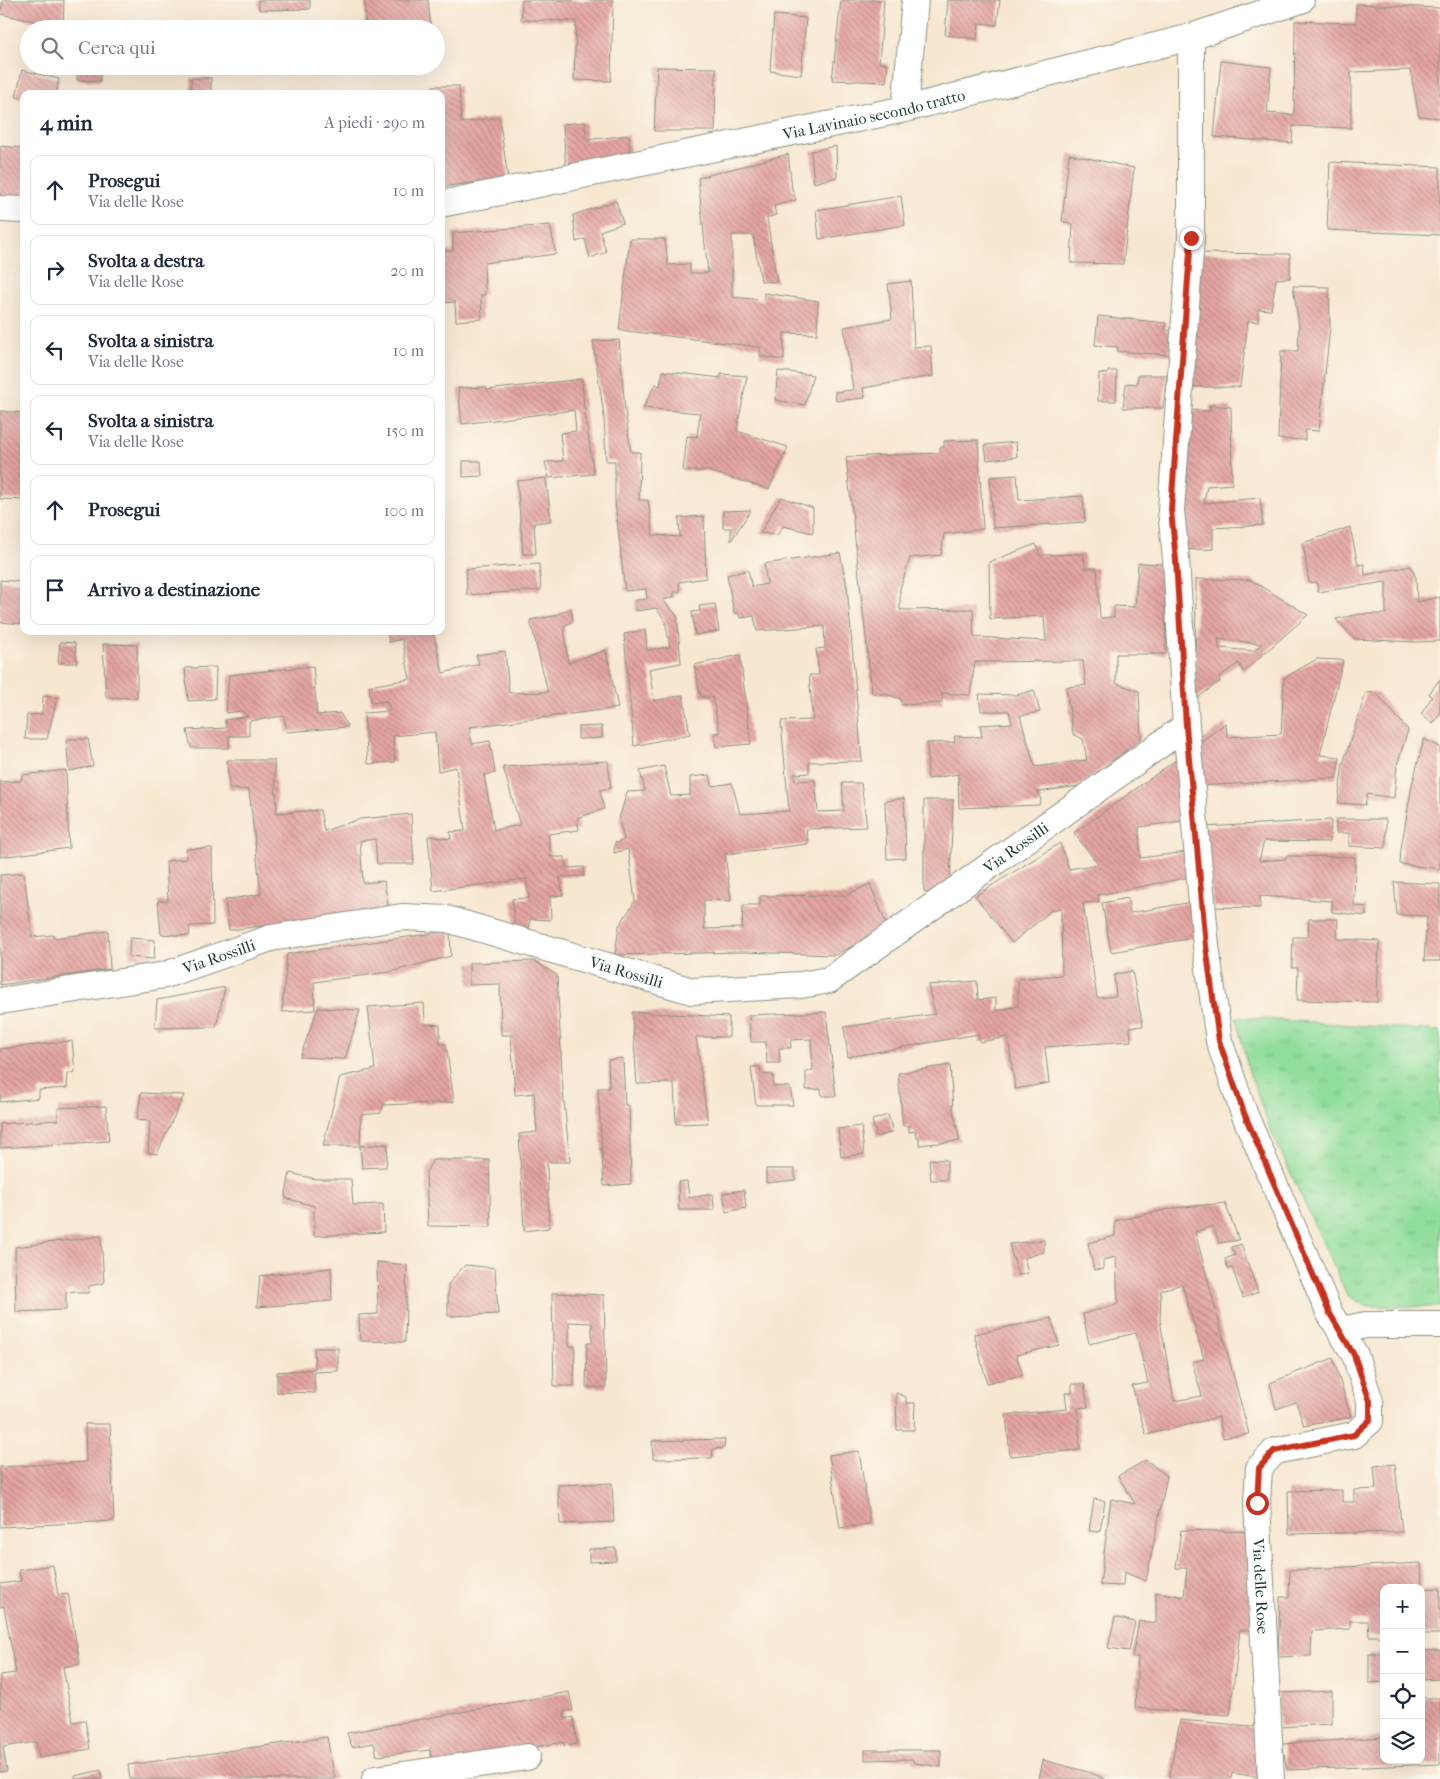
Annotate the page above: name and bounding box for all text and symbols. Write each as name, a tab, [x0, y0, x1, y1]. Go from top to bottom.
search box	[20, 20, 445, 75]
icon: search	[38, 34, 66, 62]
text: Cerca qui	[78, 37, 156, 59]
street label: Via Lavinaio secondo tratto	[780, 85, 967, 144]
text: 4 min	[40, 111, 93, 135]
text: A piedi · 290 m	[324, 113, 425, 132]
text: Prosegui	[88, 170, 160, 192]
icon: ahead	[41, 176, 69, 204]
text: 10 m	[393, 181, 424, 200]
text: Via delle Rose	[88, 192, 184, 211]
route end	[1180, 227, 1203, 250]
text: Svolta a destra	[88, 250, 204, 272]
icon: right	[41, 256, 69, 284]
text: 20 m	[390, 261, 424, 280]
text: Via delle Rose	[88, 272, 184, 291]
text: Svolta a sinistra	[88, 330, 214, 352]
icon: left	[41, 336, 69, 364]
text: 10 m	[393, 341, 424, 360]
text: Via delle Rose	[88, 352, 184, 371]
text: Svolta a sinistra	[88, 410, 214, 432]
icon: left	[41, 416, 69, 444]
text: 150 m	[386, 421, 424, 440]
text: Via delle Rose	[88, 432, 184, 451]
icon: ahead	[41, 496, 69, 524]
text: Prosegui	[88, 499, 160, 521]
text: 100 m	[384, 501, 424, 520]
icon: arrive	[41, 576, 69, 604]
text: Arrivo a destinazione	[88, 579, 260, 601]
street label: Via Rossilli	[979, 818, 1052, 878]
street label: Via Rossilli	[179, 935, 258, 978]
street label: Via Rossilli	[586, 952, 665, 992]
route start	[1246, 1492, 1269, 1515]
street label: Via delle Rose	[1249, 1537, 1273, 1635]
map controls	[1380, 1584, 1425, 1764]
button: +	[1380, 1584, 1425, 1629]
button: −	[1380, 1629, 1425, 1674]
button: locate	[1380, 1674, 1425, 1719]
button: layers	[1380, 1719, 1425, 1764]

